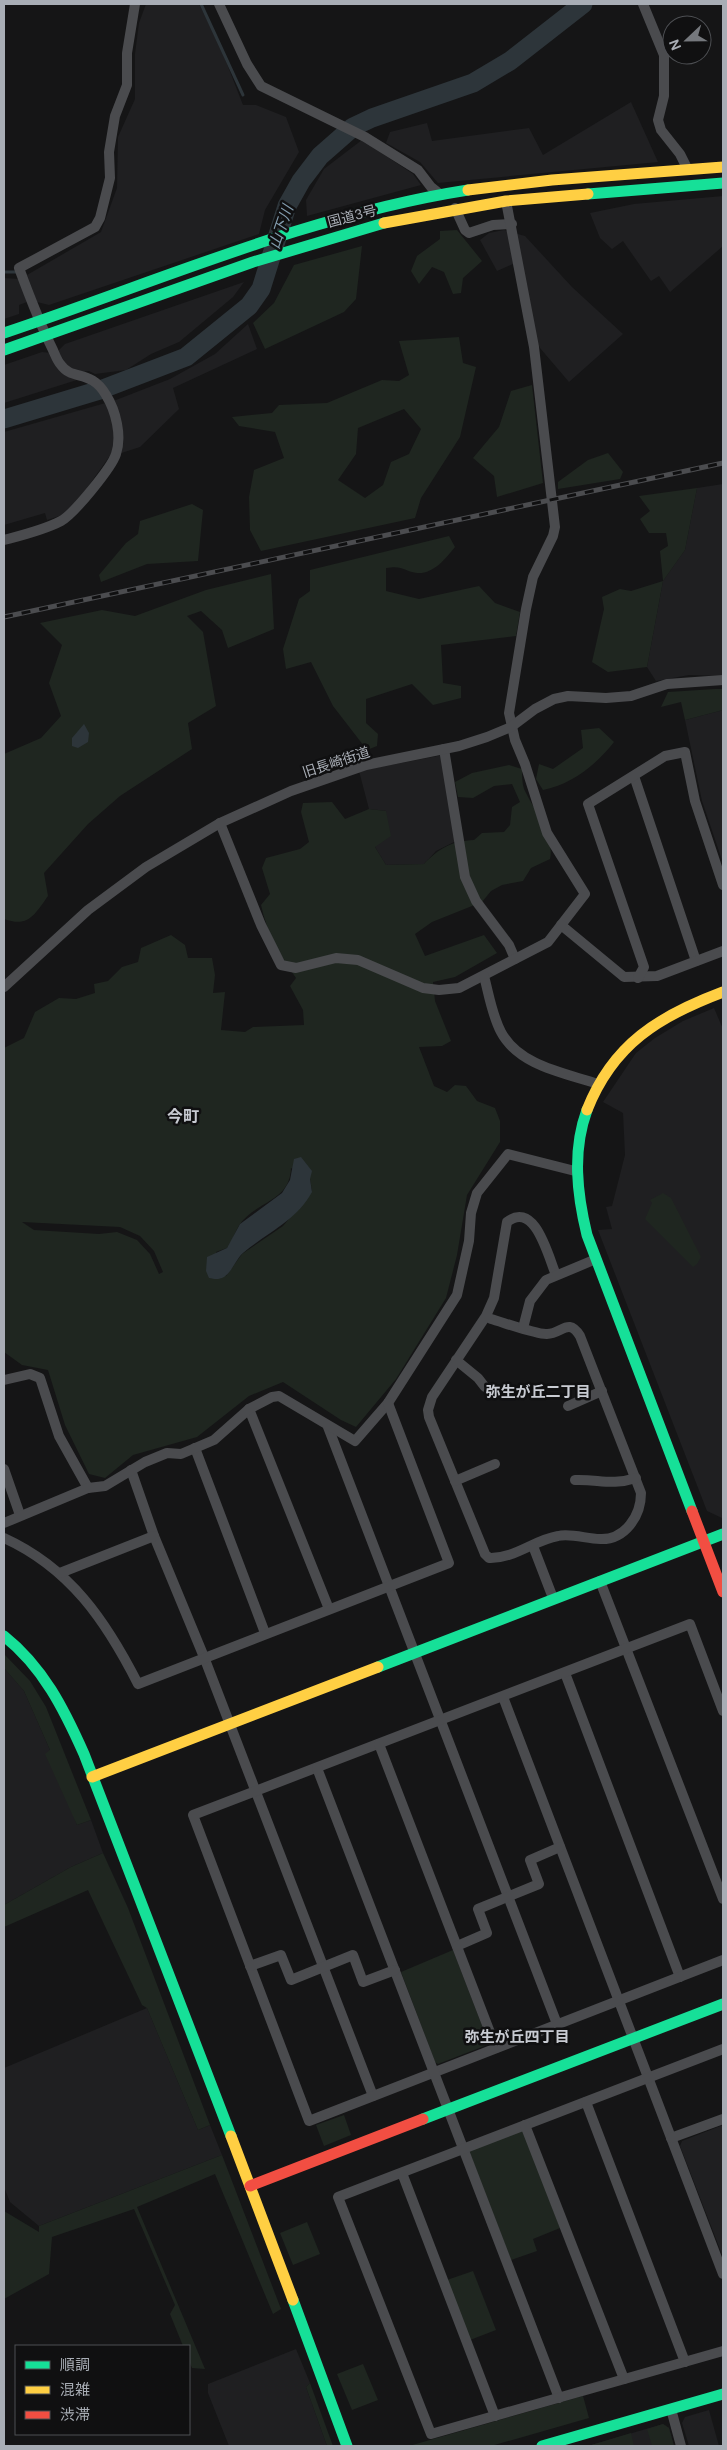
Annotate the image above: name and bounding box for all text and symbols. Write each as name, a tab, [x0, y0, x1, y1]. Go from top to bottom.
north arrow	[662, 15, 712, 65]
text: N	[665, 37, 685, 53]
water label: 山下川	[264, 201, 298, 252]
street label: 国道3号	[325, 201, 379, 231]
street label: 旧長崎街道	[300, 743, 372, 781]
district label: 今町	[167, 1106, 199, 1127]
district label: 弥生が丘二丁目	[485, 1382, 591, 1402]
district label: 弥生が丘四丁目	[464, 2027, 570, 2047]
legend	[15, 2345, 190, 2435]
text: 順調	[60, 2355, 90, 2375]
text: 混雑	[60, 2380, 90, 2400]
text: 渋滞	[60, 2405, 90, 2425]

